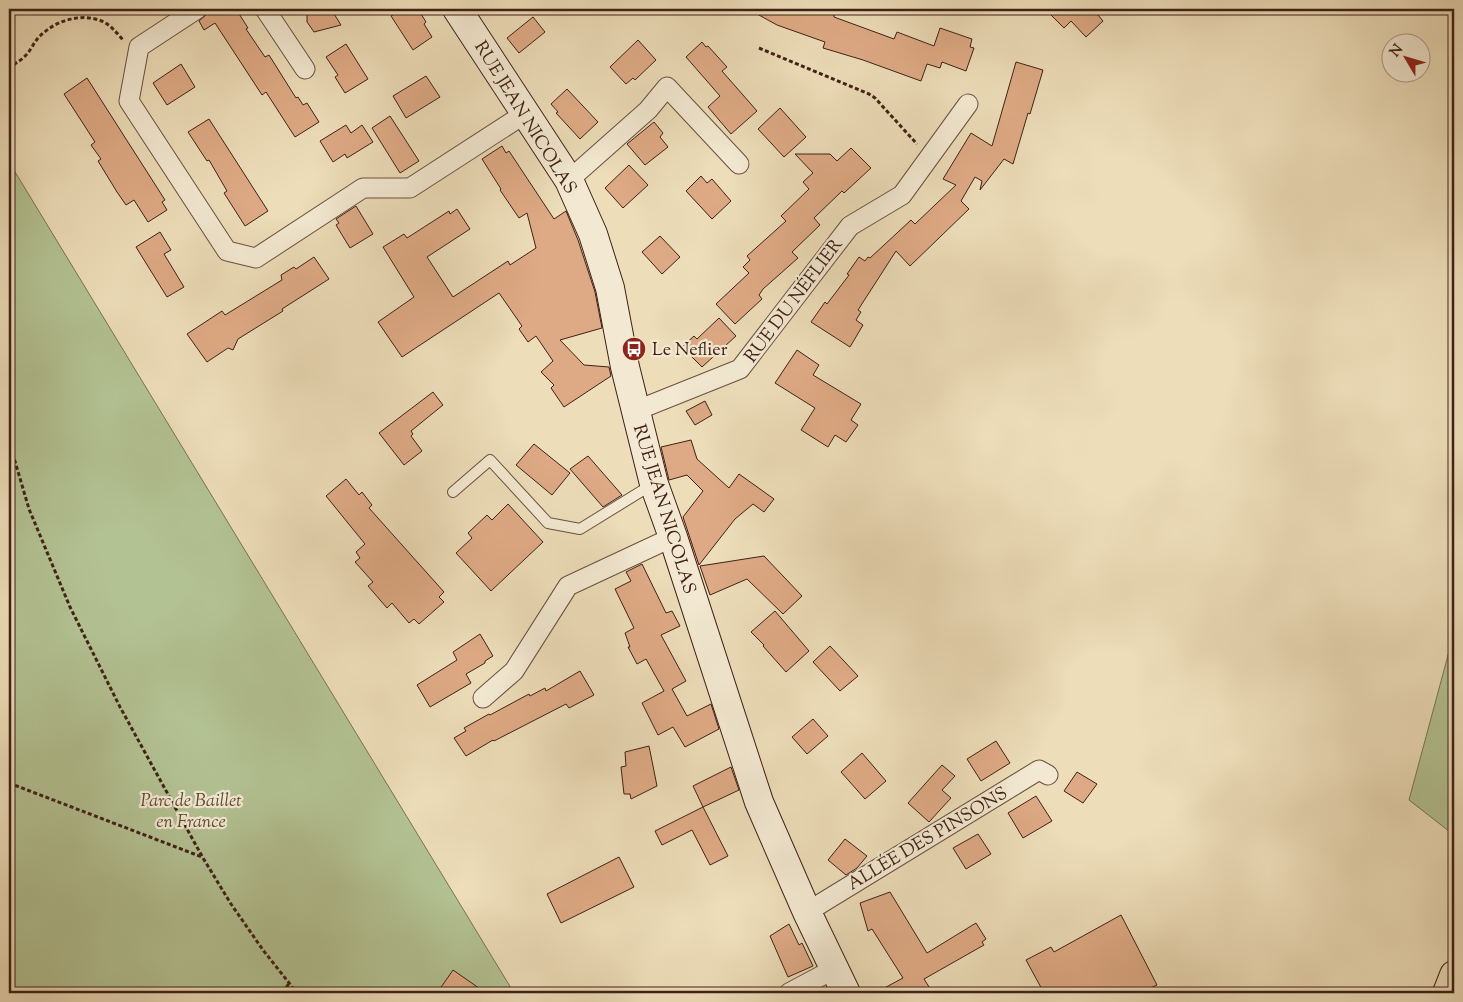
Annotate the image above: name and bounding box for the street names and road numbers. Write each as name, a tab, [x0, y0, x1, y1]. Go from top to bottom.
street label: RUE JEAN NICOLAS	[467, 36, 582, 200]
street label: RUE DU NÉFLIER	[739, 234, 850, 369]
street label: RUE JEAN NICOLAS	[625, 422, 701, 598]
street label: ALLÉE DES PINSONS	[843, 781, 1013, 898]

